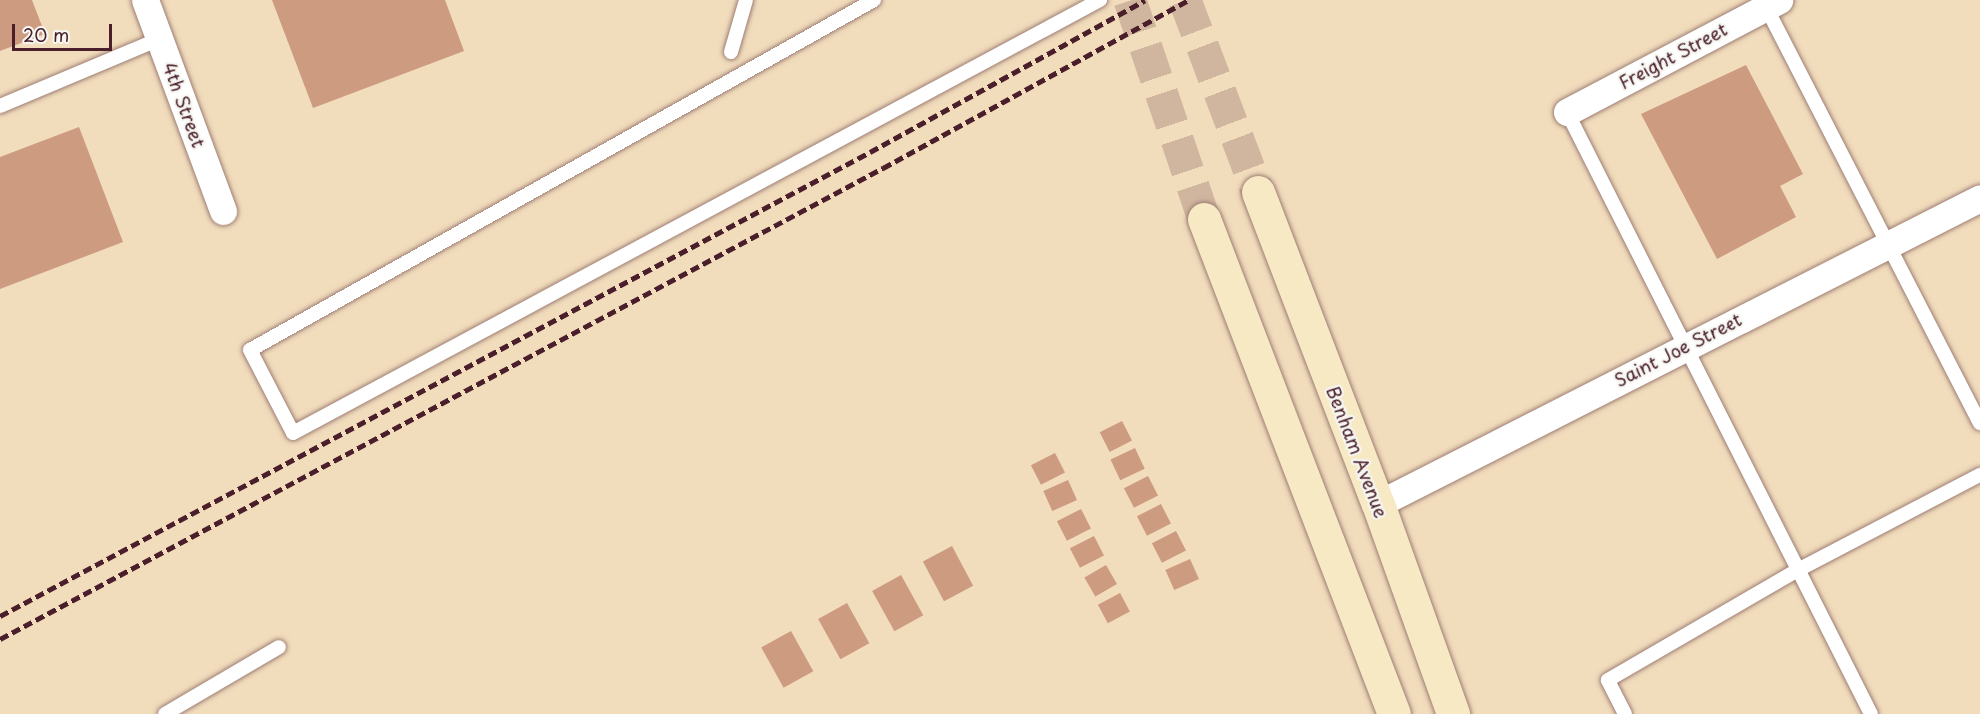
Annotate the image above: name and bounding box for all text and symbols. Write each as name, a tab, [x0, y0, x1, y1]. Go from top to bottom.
scale bar	[15, 12, 116, 50]
street label: Freight Street	[1615, 18, 1731, 94]
text: 20 m	[23, 21, 69, 48]
street label: 4th Street	[159, 59, 209, 151]
street label: Saint Joe Street	[1610, 308, 1746, 392]
street label: Benham Avenue	[1322, 383, 1392, 521]

